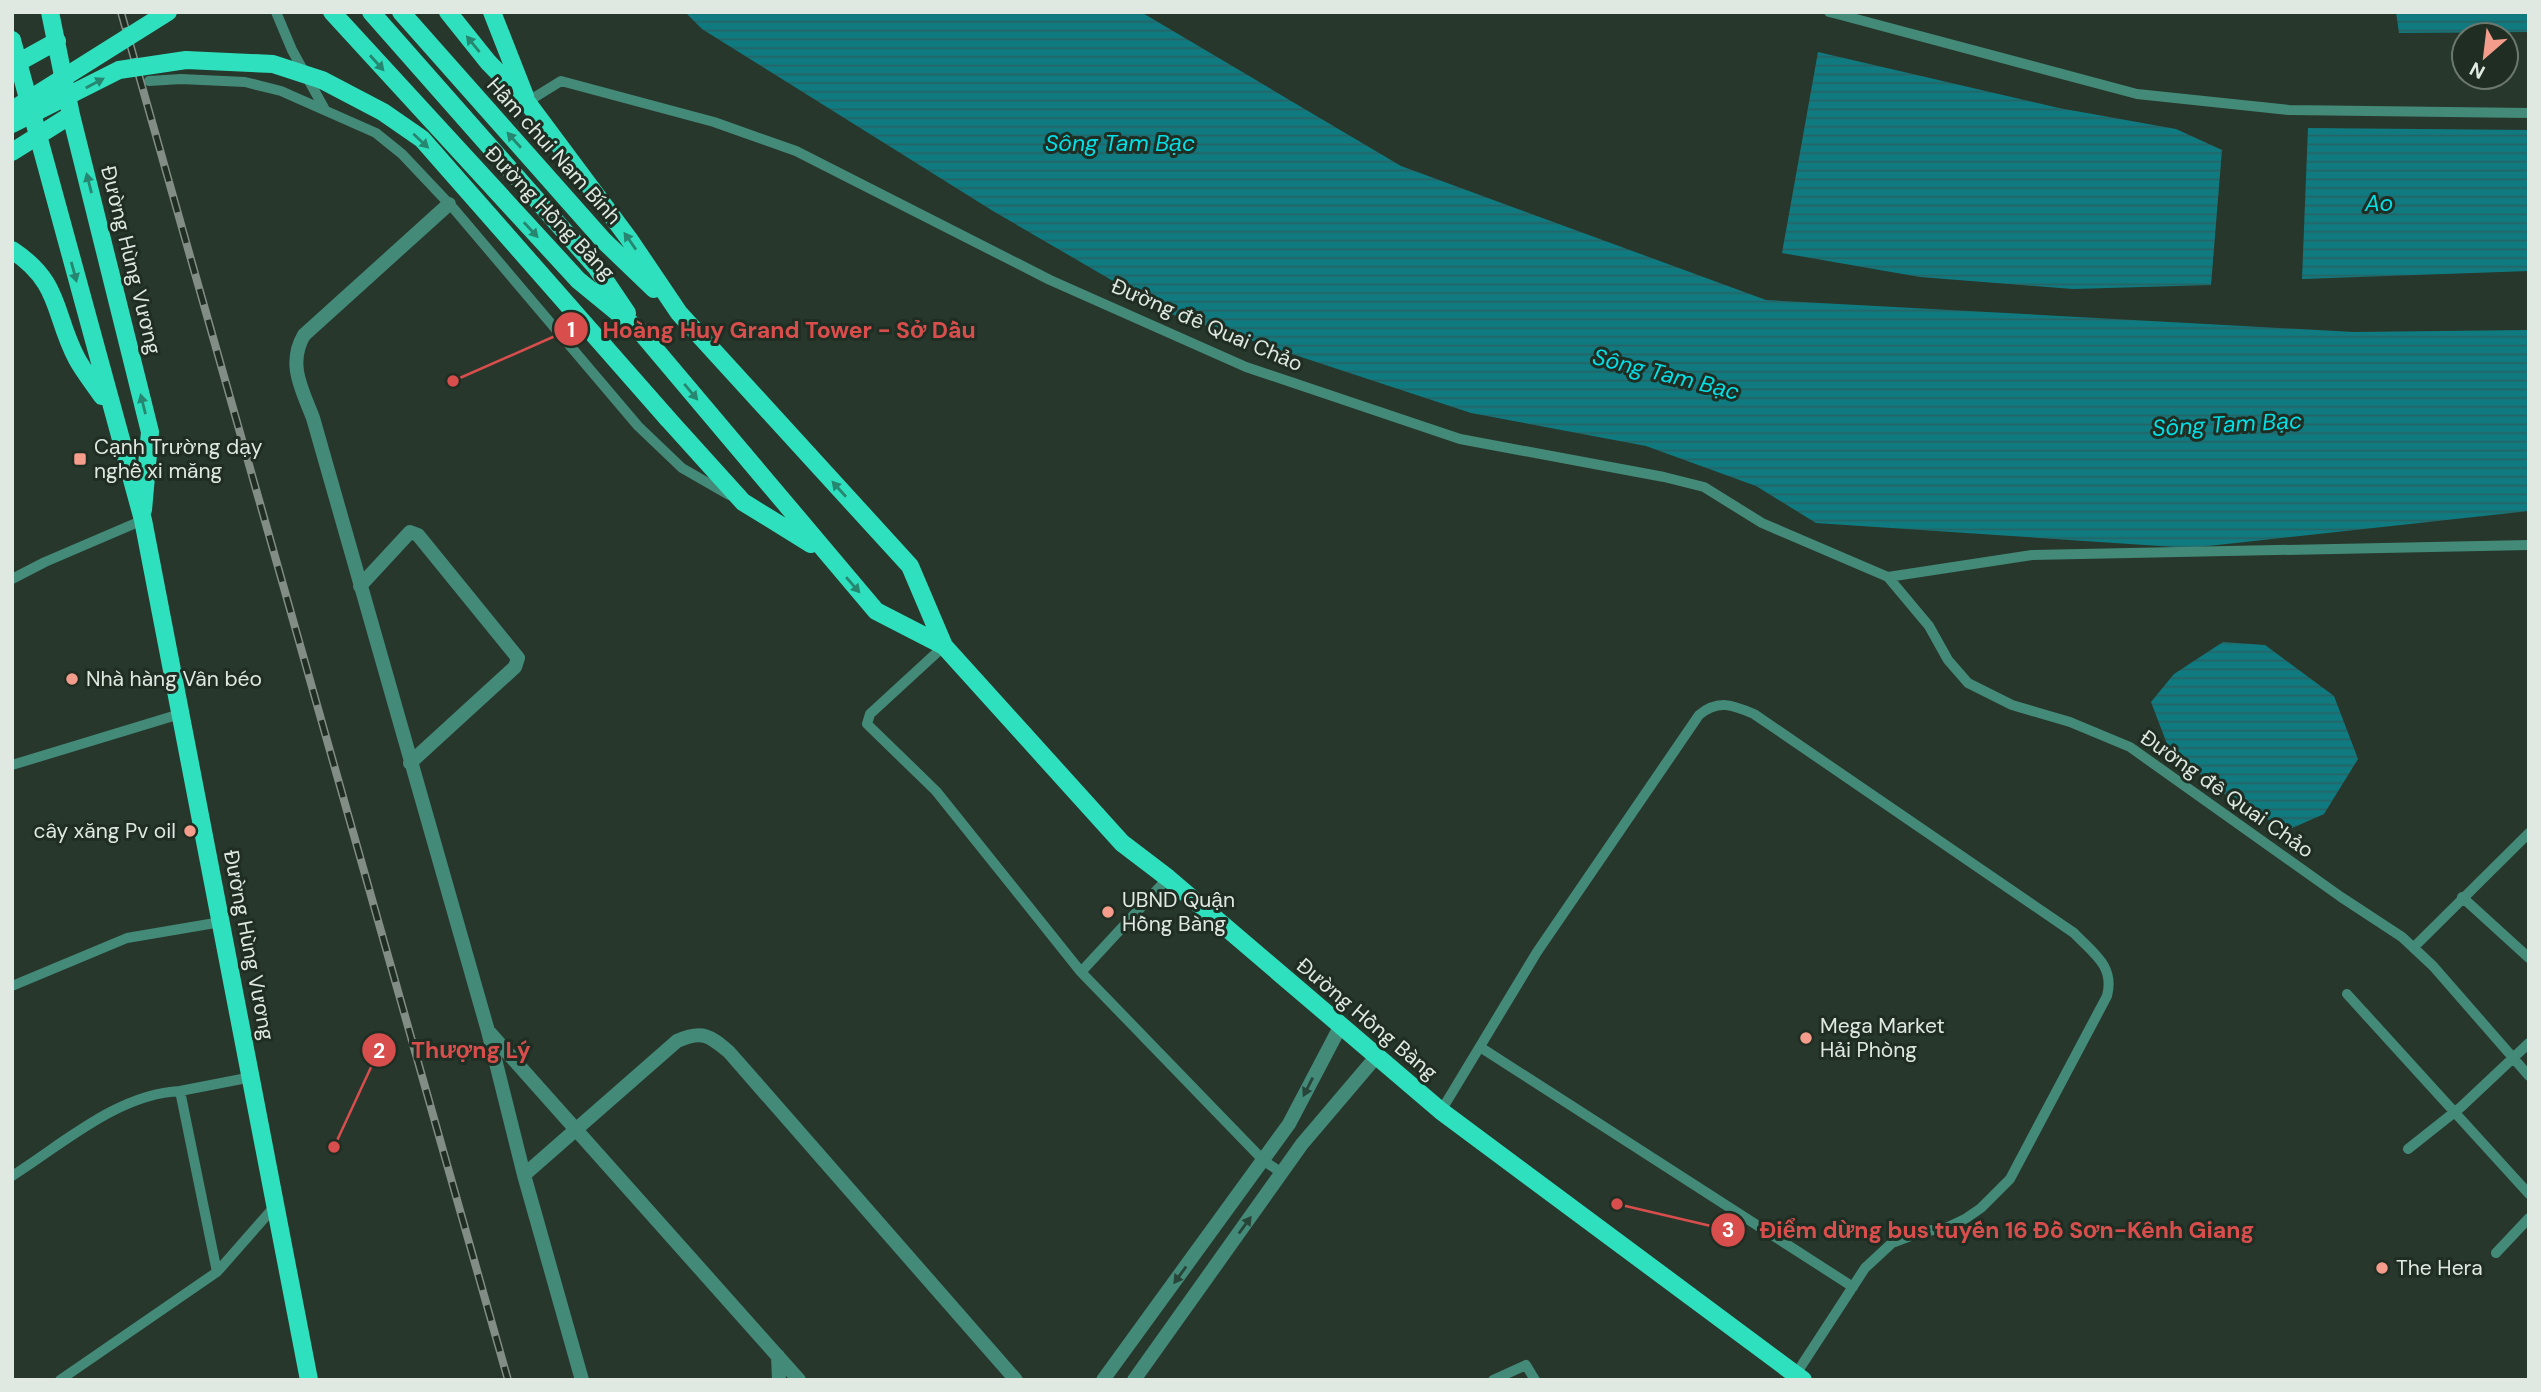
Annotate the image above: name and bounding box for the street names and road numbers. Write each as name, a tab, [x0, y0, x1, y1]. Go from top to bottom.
street label: Hầm chui Nam Bính	[481, 72, 627, 230]
street label: Đường Hồng Bàng	[479, 140, 621, 286]
street label: Đường Hùng Vương	[94, 163, 168, 357]
street label: Đường đê Quai Chảo	[1107, 272, 1307, 378]
street label: Đường đê Quai Chảo	[2135, 724, 2319, 864]
street label: Đường Hùng Vương	[217, 847, 281, 1043]
street label: Đường Hồng Bàng	[1291, 952, 1444, 1086]

